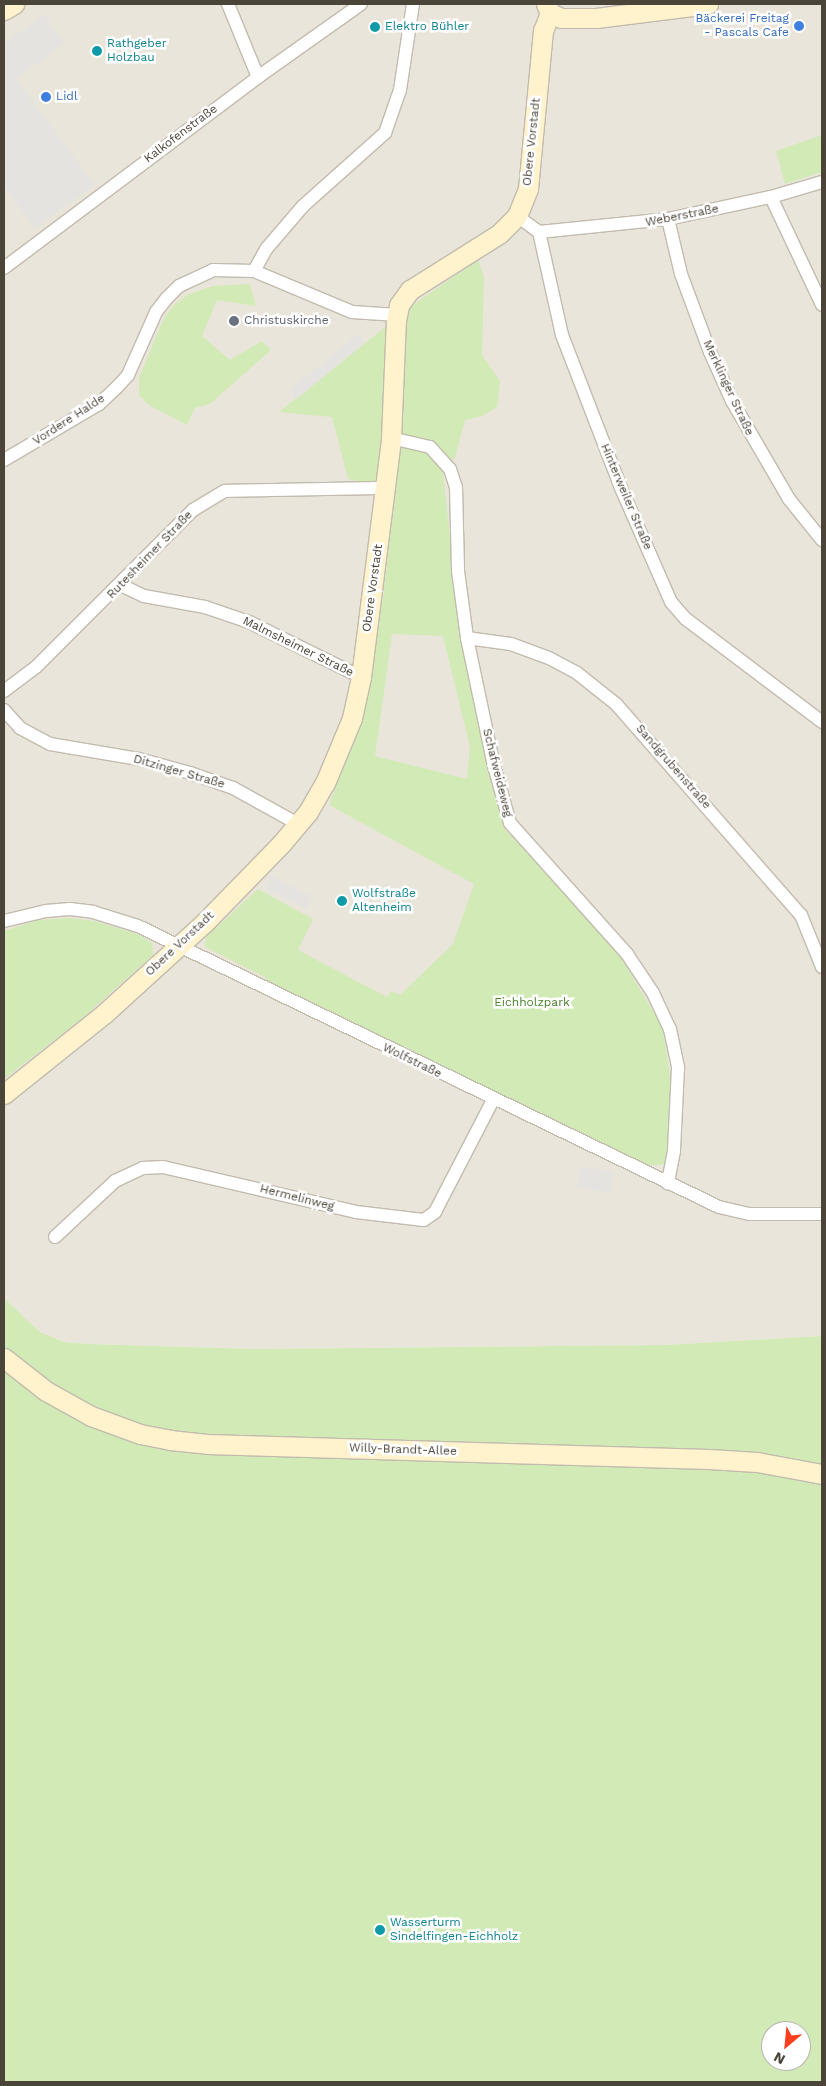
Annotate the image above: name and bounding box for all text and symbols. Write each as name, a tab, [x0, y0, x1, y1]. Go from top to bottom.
place label: Bäckerei Freitag - Pascals Cafe	[695, 12, 789, 40]
place label: Elektro Bühler	[385, 20, 469, 34]
marker: Bäckerei Freitag - Pascals Cafe	[793, 20, 805, 32]
marker: Elektro Bühler	[369, 21, 381, 33]
place label: Rathgeber Holzbau	[107, 37, 167, 65]
marker: Rathgeber Holzbau	[91, 45, 103, 57]
place label: Lidl	[56, 90, 78, 104]
marker: Lidl	[40, 91, 52, 103]
street label: Obere Vorstadt	[520, 97, 544, 187]
street label: Kalkofenstraße	[142, 102, 220, 166]
street label: Weberstraße	[644, 202, 720, 230]
place label: Christuskirche	[244, 314, 329, 328]
marker: Christuskirche	[228, 315, 240, 327]
street label: Merklinger Straße	[700, 338, 756, 438]
street label: Vordere Halde	[30, 391, 108, 449]
street label: Hinterweiler Straße	[597, 442, 655, 552]
street label: Rutesheimer Straße	[104, 508, 196, 602]
street label: Obere Vorstadt	[360, 543, 386, 633]
street label: Malmsheimer Straße	[240, 614, 356, 680]
street label: Sandgrubenstraße	[632, 722, 714, 812]
street label: Schafweideweg	[479, 727, 515, 819]
street label: Ditzinger Straße	[131, 752, 227, 792]
place label: Wolfstraße Altenheim	[352, 887, 416, 915]
marker: Wolfstraße Altenheim	[336, 895, 348, 907]
street label: Obere Vorstadt	[143, 908, 217, 980]
park label: Eichholzpark	[494, 996, 570, 1010]
street label: Wolfstraße	[380, 1041, 444, 1081]
street label: Hermelinweg	[258, 1182, 336, 1214]
street label: Willy-Brandt-Allee	[349, 1441, 457, 1459]
place label: Wasserturm Sindelfingen-Eichholz	[390, 1916, 518, 1944]
marker: Wasserturm Sindelfingen-Eichholz	[374, 1924, 386, 1936]
north arrow	[761, 2021, 811, 2071]
text: N	[771, 2049, 788, 2068]

